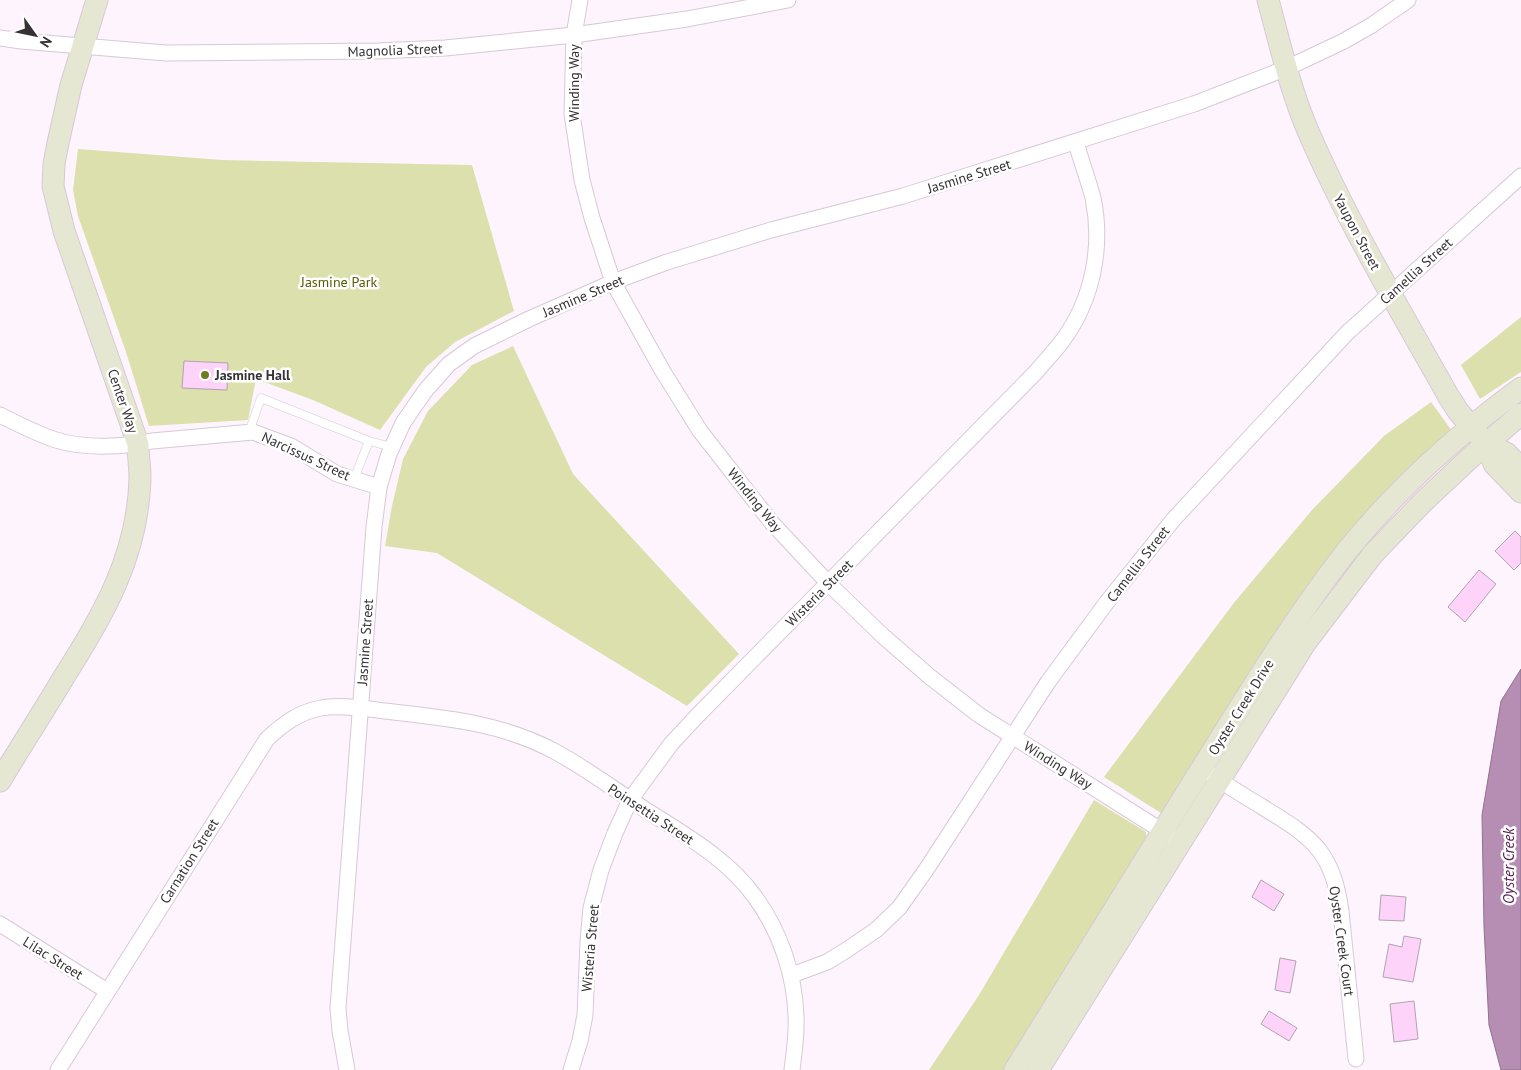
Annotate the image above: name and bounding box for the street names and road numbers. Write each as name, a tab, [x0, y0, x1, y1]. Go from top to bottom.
street label: Magnolia Street	[347, 39, 443, 61]
street label: Winding Way	[565, 44, 583, 122]
street label: Jasmine Street	[924, 155, 1013, 198]
street label: Yaupon Street	[1329, 191, 1385, 273]
street label: Camellia Street	[1376, 234, 1456, 308]
street label: Jasmine Street	[539, 271, 626, 322]
street label: Center Way	[104, 367, 143, 436]
street label: Narcissus Street	[259, 428, 353, 485]
street label: Winding Way	[724, 464, 787, 536]
street label: Camellia Street	[1103, 522, 1173, 606]
street label: Wisteria Street	[782, 555, 857, 630]
street label: Jasmine Street	[353, 598, 377, 687]
street label: Oyster Creek Drive	[1204, 656, 1278, 758]
street label: Winding Way	[1020, 737, 1096, 793]
street label: Poinsettia Street	[605, 780, 698, 849]
street label: Carnation Street	[156, 815, 223, 907]
street label: Oyster Creek Court	[1325, 885, 1359, 997]
street label: Wisteria Street	[577, 903, 603, 993]
street label: Lilac Street	[20, 932, 87, 984]

